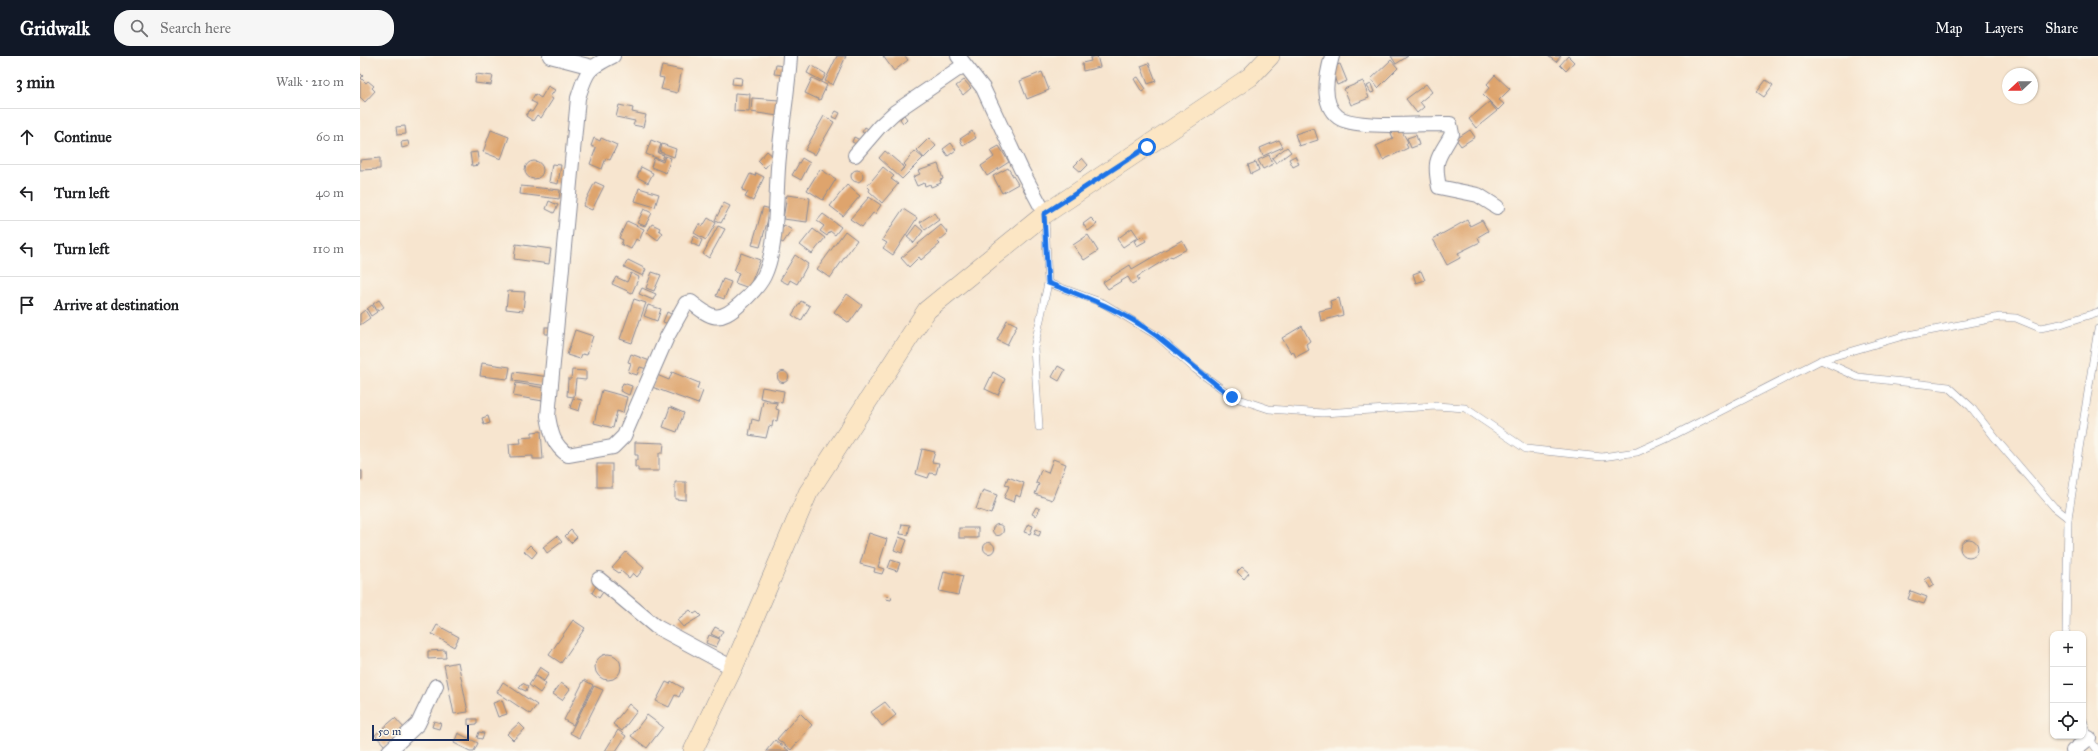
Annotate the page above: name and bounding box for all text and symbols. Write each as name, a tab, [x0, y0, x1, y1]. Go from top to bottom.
search box	[114, 10, 394, 46]
text: Gridwalk	[20, 17, 90, 40]
icon: search	[128, 17, 150, 39]
text: Search here	[160, 19, 231, 37]
text: Map	[1935, 20, 1963, 37]
text: Layers	[1985, 20, 2023, 37]
text: Share	[2045, 20, 2078, 37]
north arrow	[2002, 68, 2038, 104]
text: 3 min	[16, 72, 55, 93]
text: Walk · 210 m	[276, 74, 344, 90]
icon: ahead	[16, 126, 38, 148]
text: Continue	[54, 128, 112, 146]
text: 60 m	[316, 129, 344, 145]
route start	[1138, 138, 1156, 156]
icon: left	[16, 182, 38, 204]
text: Turn left	[54, 184, 110, 202]
text: 40 m	[315, 185, 344, 201]
icon: left	[16, 238, 38, 260]
text: Turn left	[54, 240, 110, 258]
text: 110 m	[312, 241, 344, 257]
icon: arrive	[16, 294, 38, 316]
text: Arrive at destination	[54, 296, 179, 314]
route end	[1223, 388, 1241, 406]
map controls	[2050, 631, 2086, 739]
button: +	[2050, 631, 2086, 667]
button: −	[2050, 667, 2086, 703]
button: locate	[2050, 703, 2086, 739]
scale bar	[372, 723, 469, 742]
text: 50 m	[378, 725, 401, 738]

